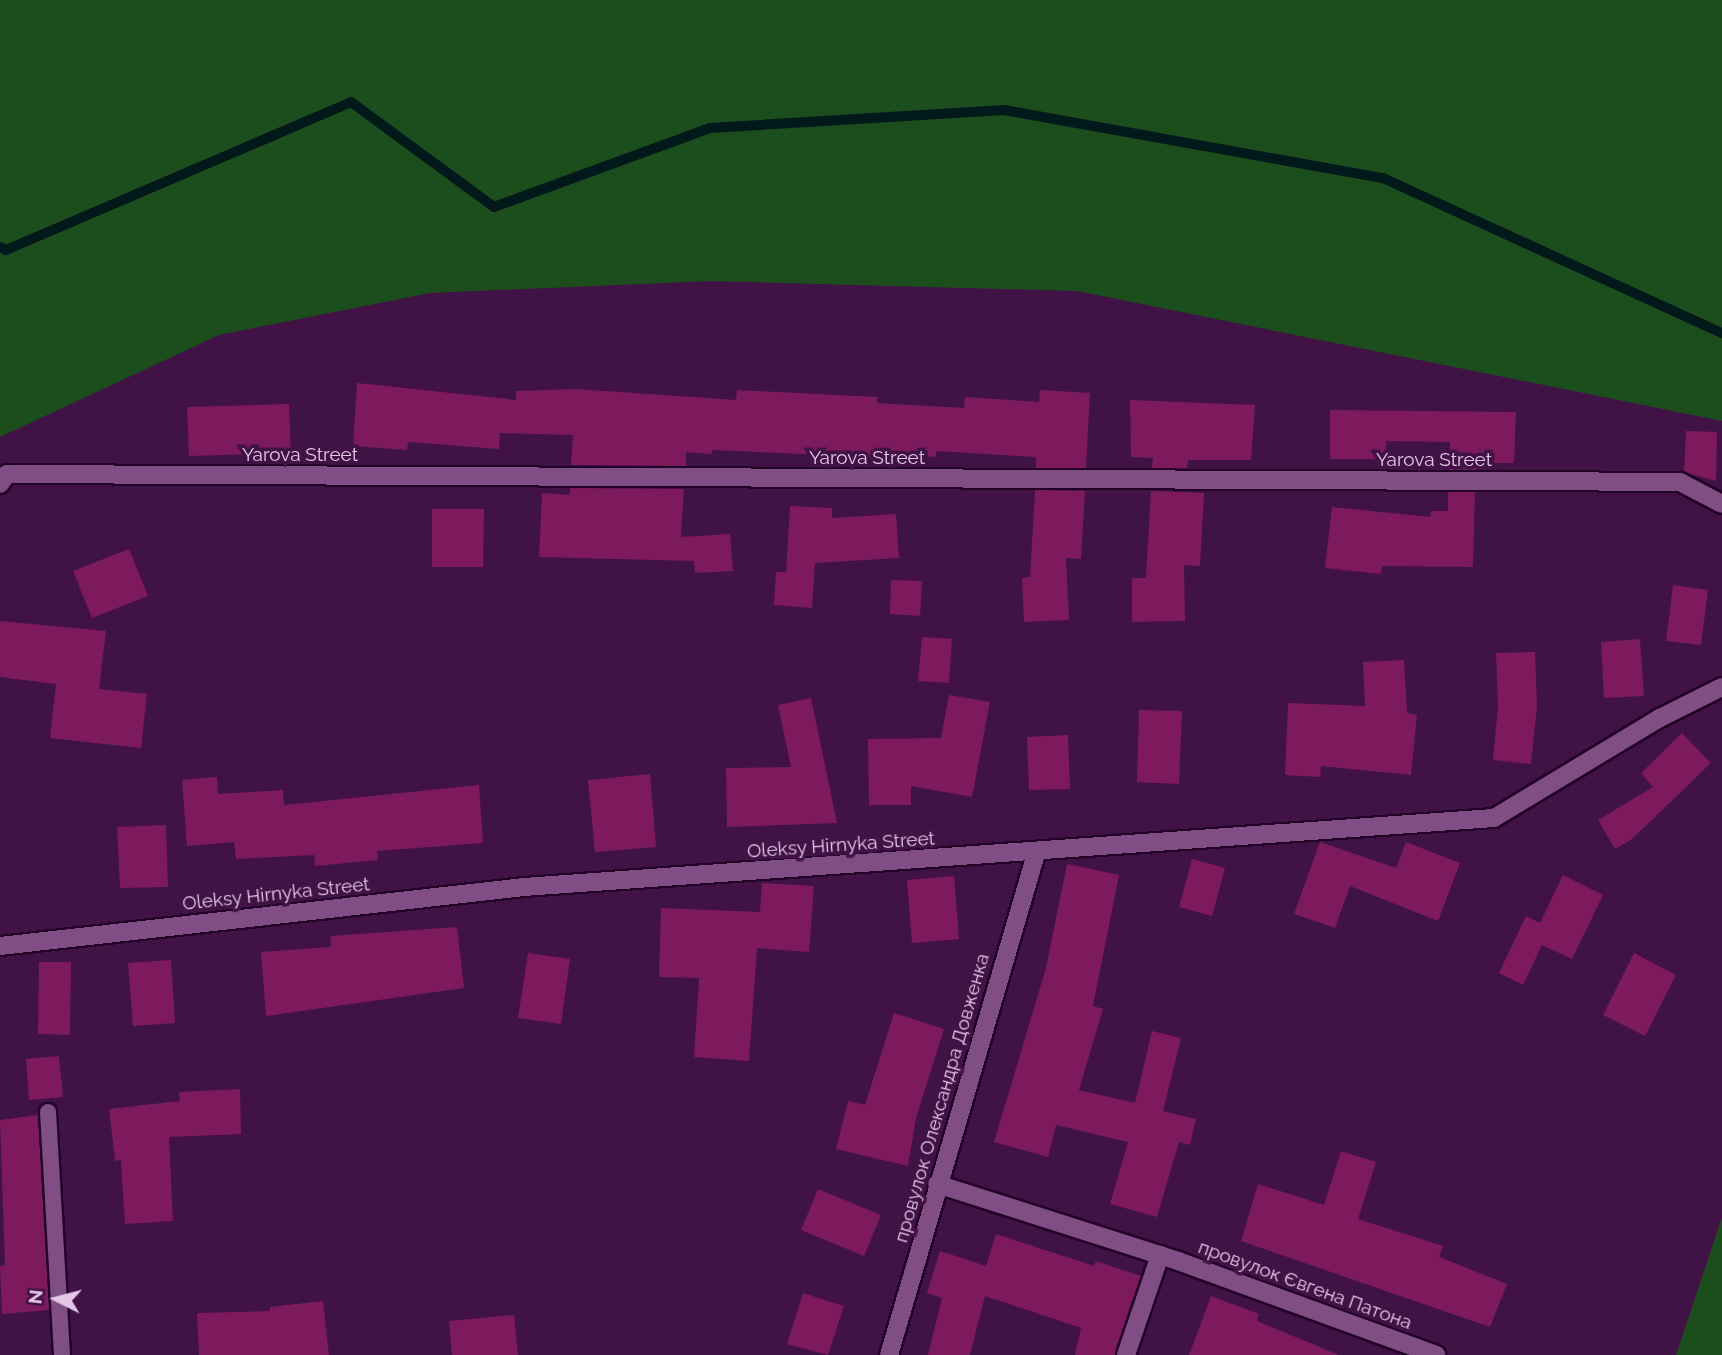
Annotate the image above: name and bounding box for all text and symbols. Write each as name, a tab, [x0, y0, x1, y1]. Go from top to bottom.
street label: Yarova Street	[242, 444, 358, 466]
street label: Yarova Street	[809, 447, 925, 469]
street label: Yarova Street	[1376, 449, 1492, 471]
street label: Oleksy Hirnyka Street	[746, 827, 936, 863]
street label: Oleksy Hirnyka Street	[181, 873, 371, 915]
street label: провулок Олександра Довженка	[890, 951, 994, 1245]
street label: провулок Євгена Патона	[1195, 1236, 1415, 1334]
north arrow	[21, 1264, 91, 1334]
text: N	[23, 1288, 47, 1305]

